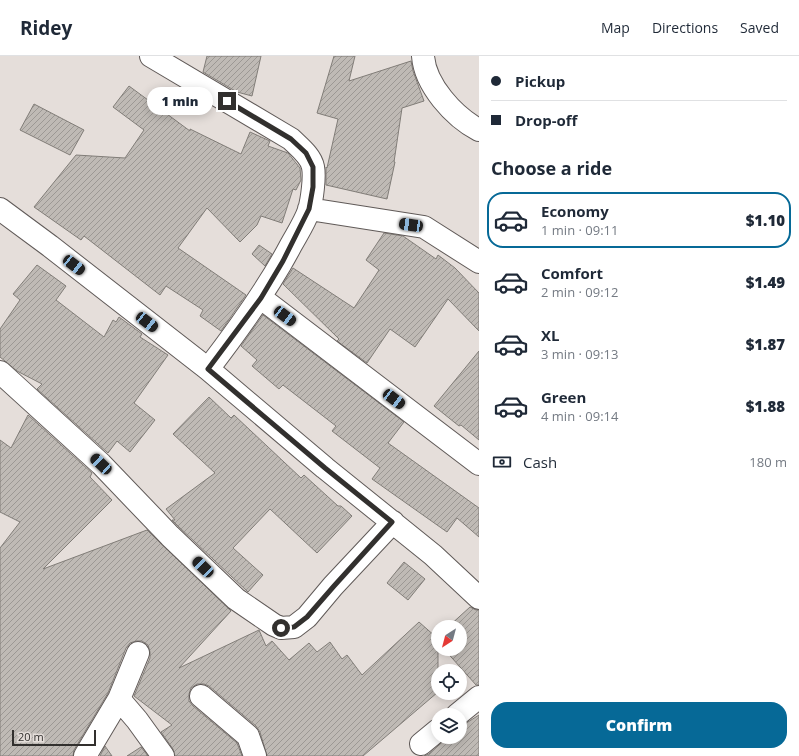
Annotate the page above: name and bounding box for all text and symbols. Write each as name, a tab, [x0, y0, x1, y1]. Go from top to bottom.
text: Ridey	[20, 15, 72, 41]
text: Map	[601, 18, 630, 37]
text: Directions	[652, 18, 718, 37]
text: Saved	[740, 18, 779, 37]
text: Pickup	[515, 71, 565, 91]
callout: 1 min	[147, 87, 213, 115]
text: 1 min	[162, 92, 198, 110]
route end	[218, 92, 236, 110]
text: Drop-off	[515, 110, 577, 130]
text: Choose a ride	[491, 156, 612, 180]
text: Economy	[541, 201, 609, 221]
icon: car	[493, 202, 529, 238]
text: $1.10	[746, 210, 785, 230]
car	[398, 217, 424, 233]
text: 1 min · 09:11	[541, 221, 618, 239]
car	[61, 253, 87, 277]
text: Comfort	[541, 263, 603, 283]
icon: car	[493, 264, 529, 300]
text: $1.49	[746, 272, 785, 292]
text: 2 min · 09:12	[541, 283, 618, 301]
car	[272, 304, 298, 328]
car	[134, 310, 160, 334]
text: XL	[541, 325, 559, 345]
icon: car	[493, 326, 529, 362]
text: $1.87	[746, 334, 785, 354]
text: 3 min · 09:13	[541, 345, 618, 363]
car	[381, 387, 407, 411]
text: Green	[541, 387, 586, 407]
icon: car	[493, 388, 529, 424]
text: $1.88	[746, 396, 785, 416]
text: 4 min · 09:14	[541, 407, 618, 425]
car	[88, 451, 114, 477]
icon: cash	[491, 451, 513, 473]
text: Cash	[523, 452, 557, 472]
text: 180 m	[749, 453, 787, 471]
car	[190, 554, 216, 580]
route start	[272, 619, 290, 637]
north arrow	[431, 620, 467, 656]
map controls	[431, 620, 467, 744]
button: locate	[431, 664, 467, 700]
button: Confirm	[491, 702, 787, 748]
button: layers	[431, 708, 467, 744]
scale bar	[12, 728, 96, 747]
text: 20 m	[18, 729, 44, 744]

